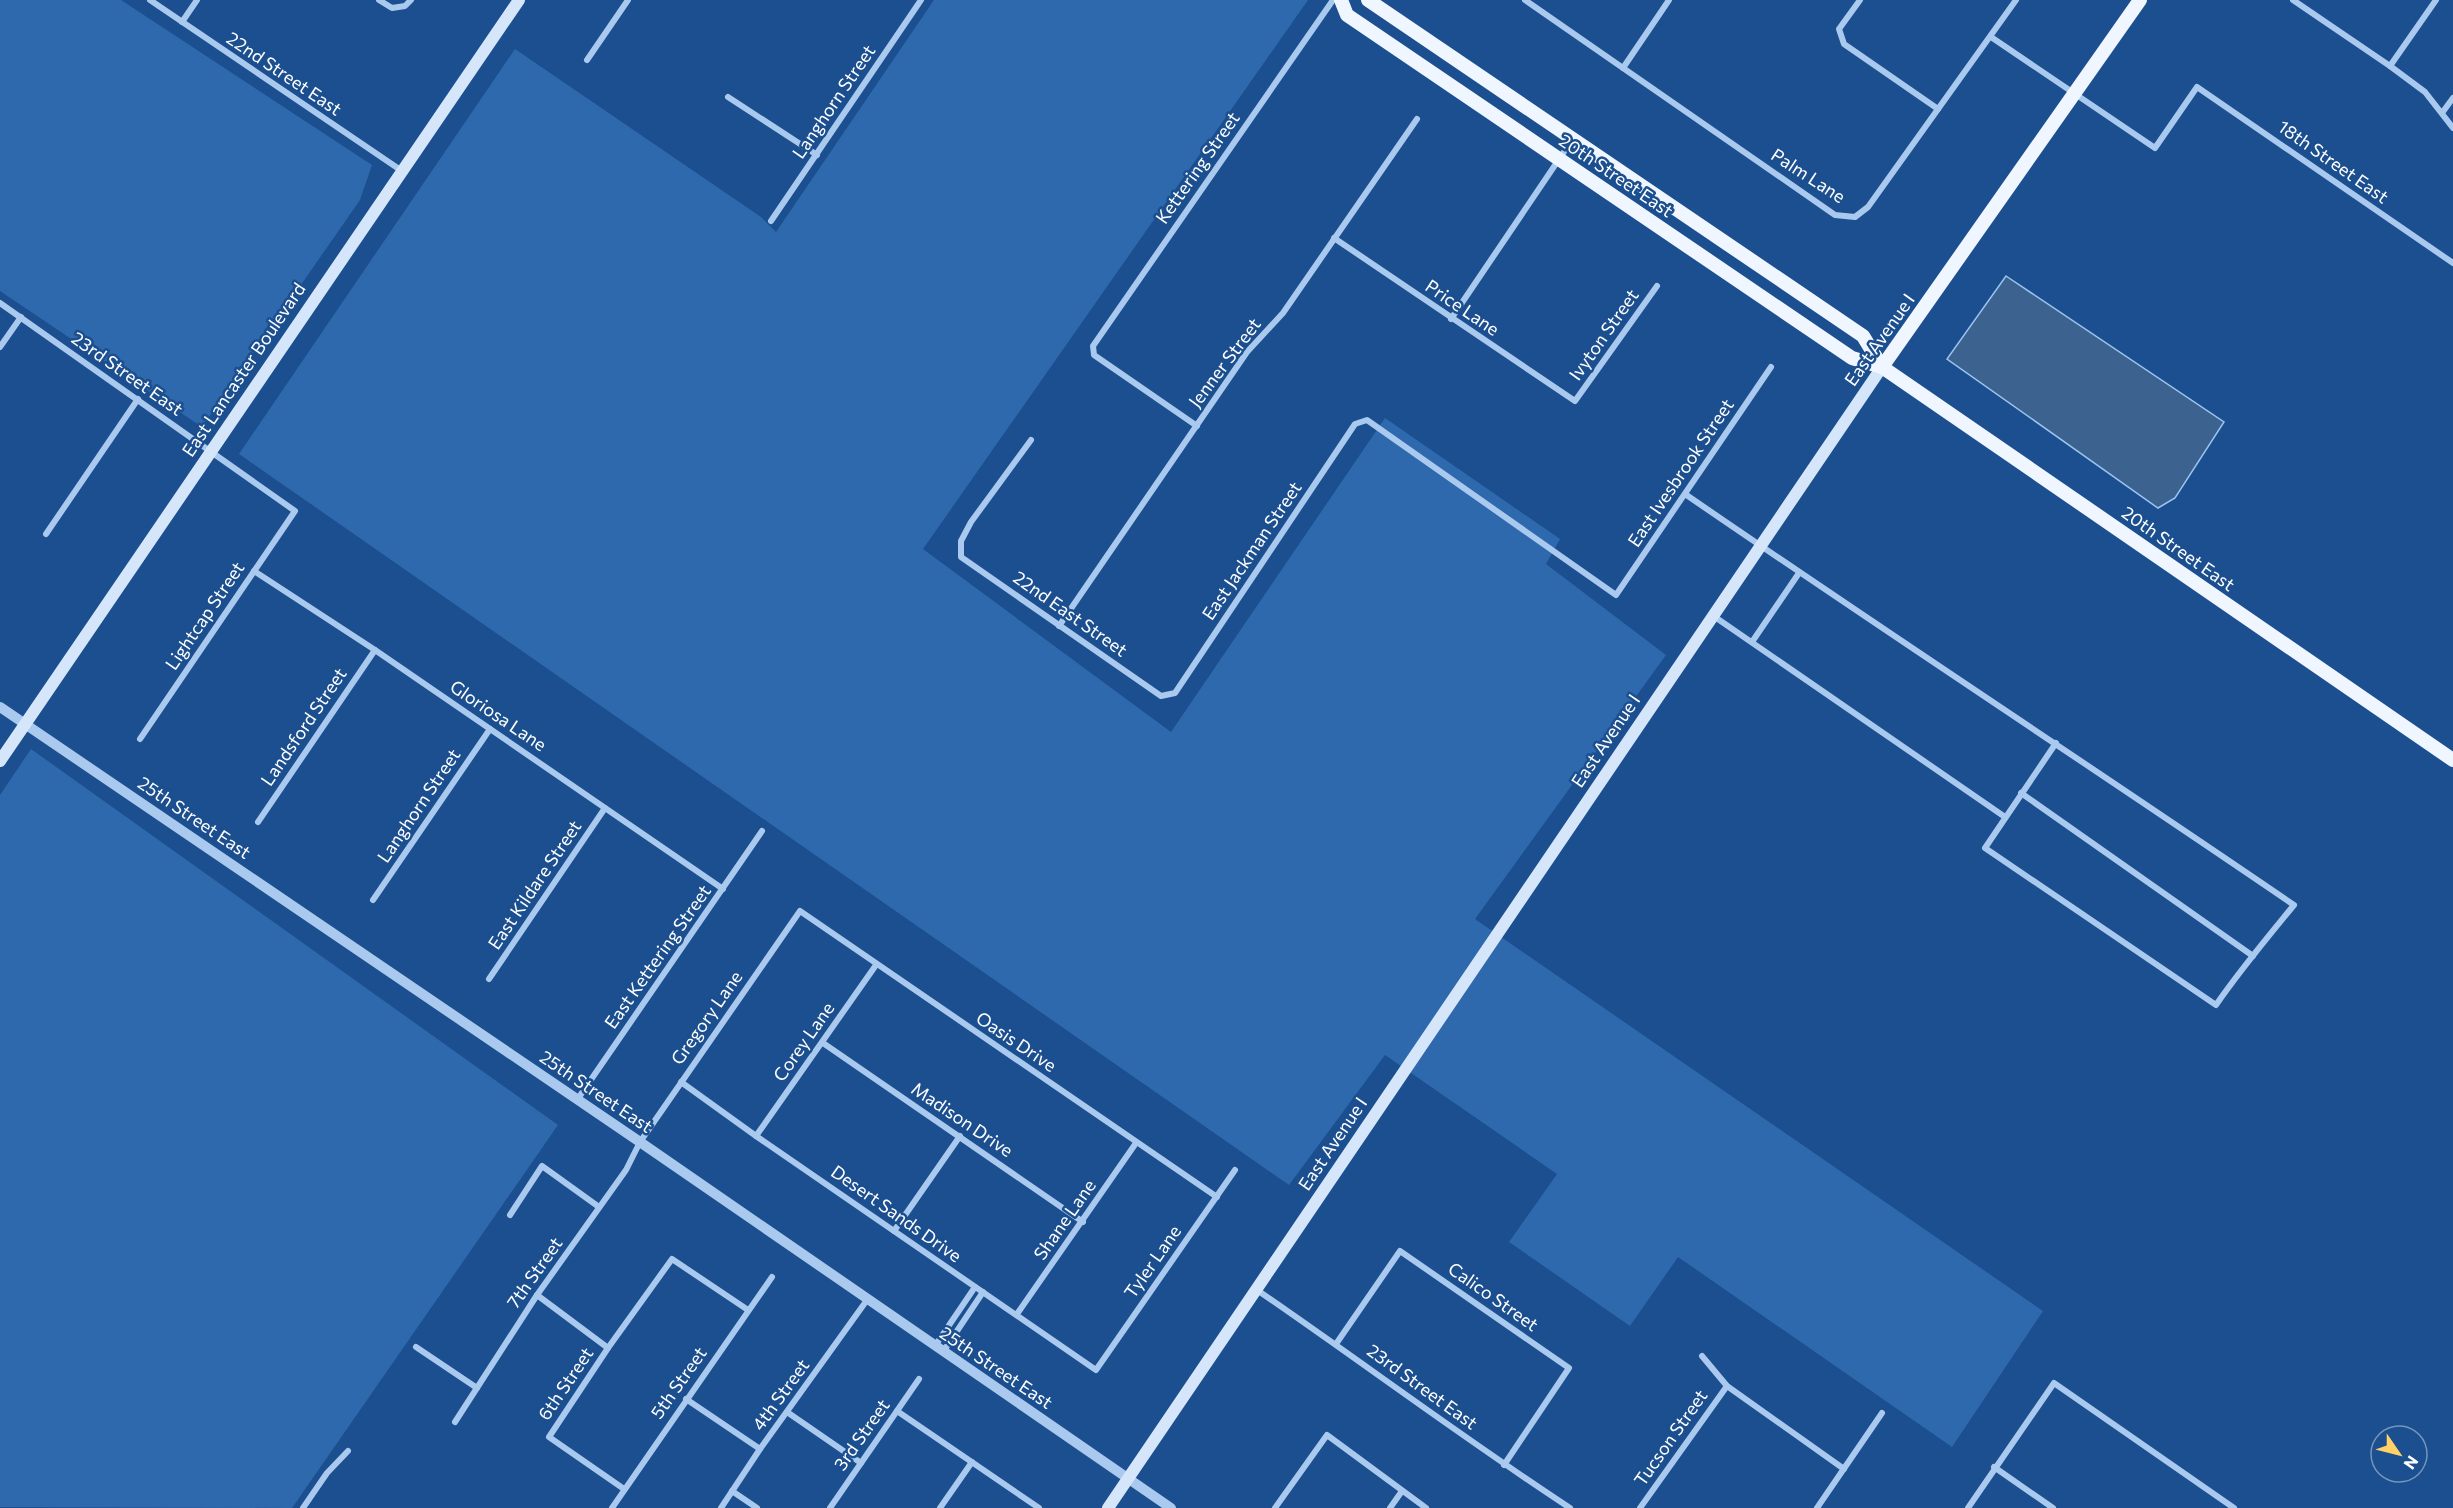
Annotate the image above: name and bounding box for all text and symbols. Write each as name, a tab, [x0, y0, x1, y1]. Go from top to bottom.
street label: 22nd Street East	[223, 27, 346, 120]
street label: Langhorn Street	[787, 40, 879, 163]
street label: Kettering Street	[1151, 107, 1244, 227]
street label: 18th Street East	[2274, 115, 2393, 207]
street label: 20th Street East	[1555, 129, 1678, 221]
street label: Palm Lane	[1767, 143, 1850, 207]
street label: Price Lane	[1421, 274, 1504, 340]
street label: East Lancaster Boulevard	[177, 278, 310, 461]
street label: Ivyton Street	[1564, 285, 1643, 384]
street label: East Avenue I	[1839, 289, 1919, 390]
street label: Jenner Street	[1183, 313, 1265, 411]
street label: 23rd Street East	[68, 327, 188, 420]
street label: East Ivesbrook Street	[1622, 394, 1738, 551]
street label: East Jackman Street	[1197, 477, 1306, 624]
street label: 20th Street East	[2118, 501, 2239, 595]
street label: Lightcap Street	[160, 557, 248, 674]
street label: 22nd East Street	[1009, 566, 1132, 661]
street label: Landsford Street	[256, 663, 351, 790]
street label: Gloriosa Lane	[446, 675, 551, 755]
street label: East Avenue I	[1566, 690, 1644, 791]
street label: Langhorn Street	[372, 744, 464, 867]
street label: 25th Street East	[134, 771, 255, 863]
street label: East Kildare Street	[483, 816, 585, 953]
street label: East Kettering Street	[599, 880, 715, 1032]
street label: Gregory Lane	[666, 966, 747, 1069]
street label: Corey Lane	[768, 998, 838, 1085]
street label: Oasis Drive	[972, 1006, 1061, 1076]
street label: 25th Street East	[536, 1045, 657, 1137]
street label: Madison Drive	[908, 1077, 1017, 1161]
street label: East Avenue I	[1293, 1093, 1371, 1194]
street label: Desert Sands Drive	[827, 1160, 966, 1266]
street label: Shane Lane	[1028, 1175, 1100, 1264]
street label: Tyler Lane	[1119, 1221, 1185, 1302]
street label: 7th Street	[502, 1233, 567, 1312]
street label: Calico Street	[1444, 1257, 1543, 1335]
street label: 25th Street East	[936, 1321, 1057, 1413]
street label: 23rd Street East	[1363, 1339, 1482, 1434]
street label: 5th Street	[646, 1342, 711, 1422]
street label: 6th Street	[533, 1343, 597, 1424]
street label: 4th Street	[747, 1354, 813, 1434]
street label: Tucson Street	[1629, 1385, 1711, 1490]
street label: 3rd Street	[829, 1395, 894, 1474]
north arrow	[2369, 1424, 2429, 1484]
text: N	[2400, 1453, 2423, 1473]

